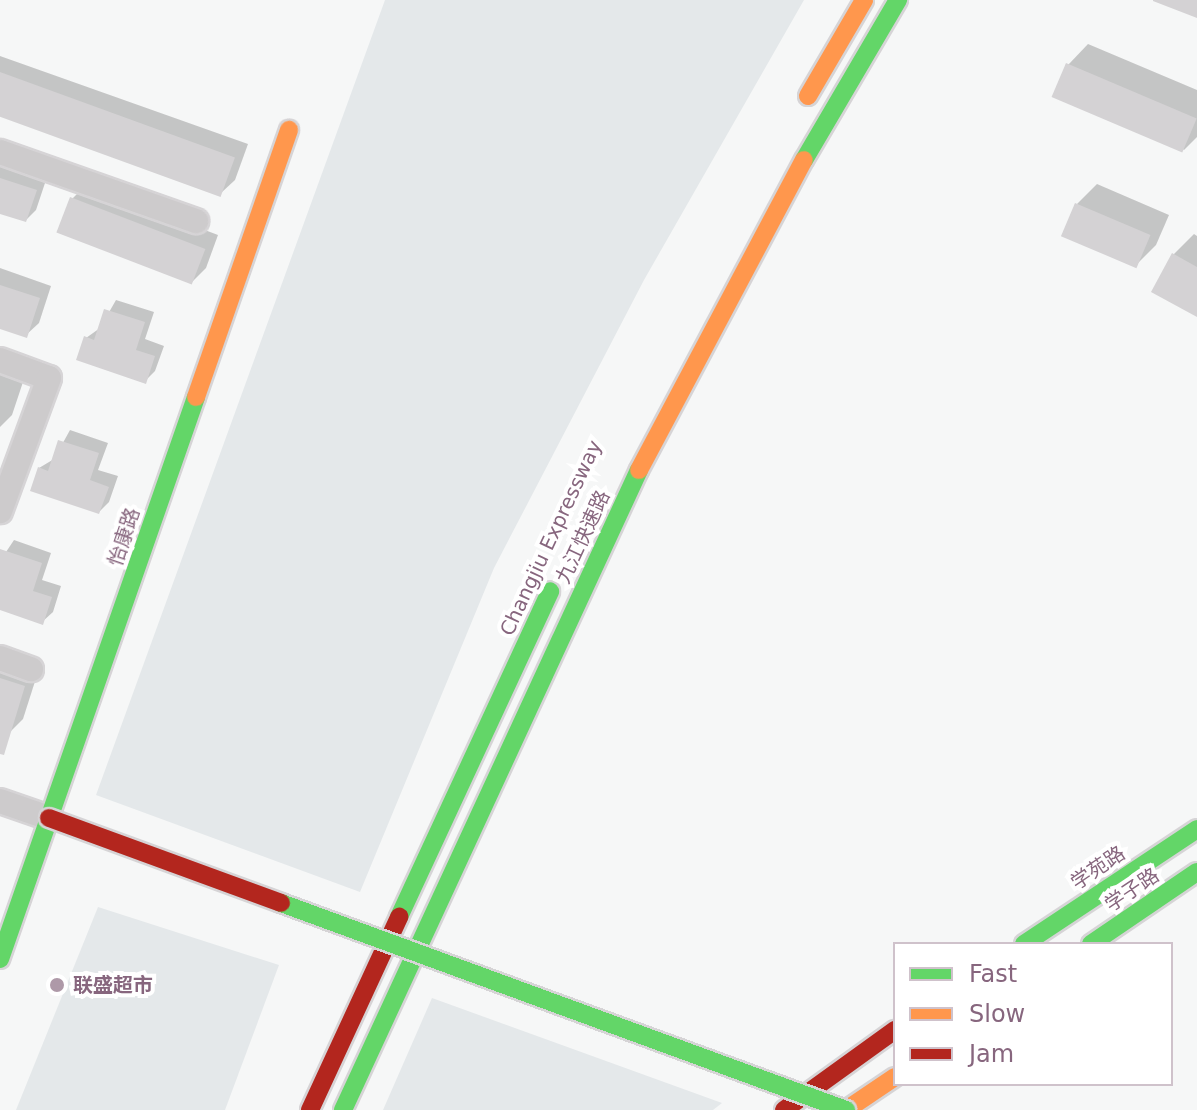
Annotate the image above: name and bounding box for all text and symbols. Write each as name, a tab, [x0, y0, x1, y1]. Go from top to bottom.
street label: Changjiu Expressway	[495, 436, 607, 640]
street label: 九江快速路	[551, 487, 615, 587]
street label: 怡康路	[103, 505, 145, 569]
street label: 学苑路	[1066, 841, 1130, 895]
street label: 学子路	[1100, 863, 1164, 917]
legend	[893, 942, 1173, 1086]
text: Fast	[969, 960, 1017, 988]
place label: 联盛超市	[73, 973, 153, 997]
marker: 联盛超市	[48, 976, 66, 994]
text: Slow	[969, 1000, 1025, 1028]
text: Jam	[969, 1040, 1014, 1068]

